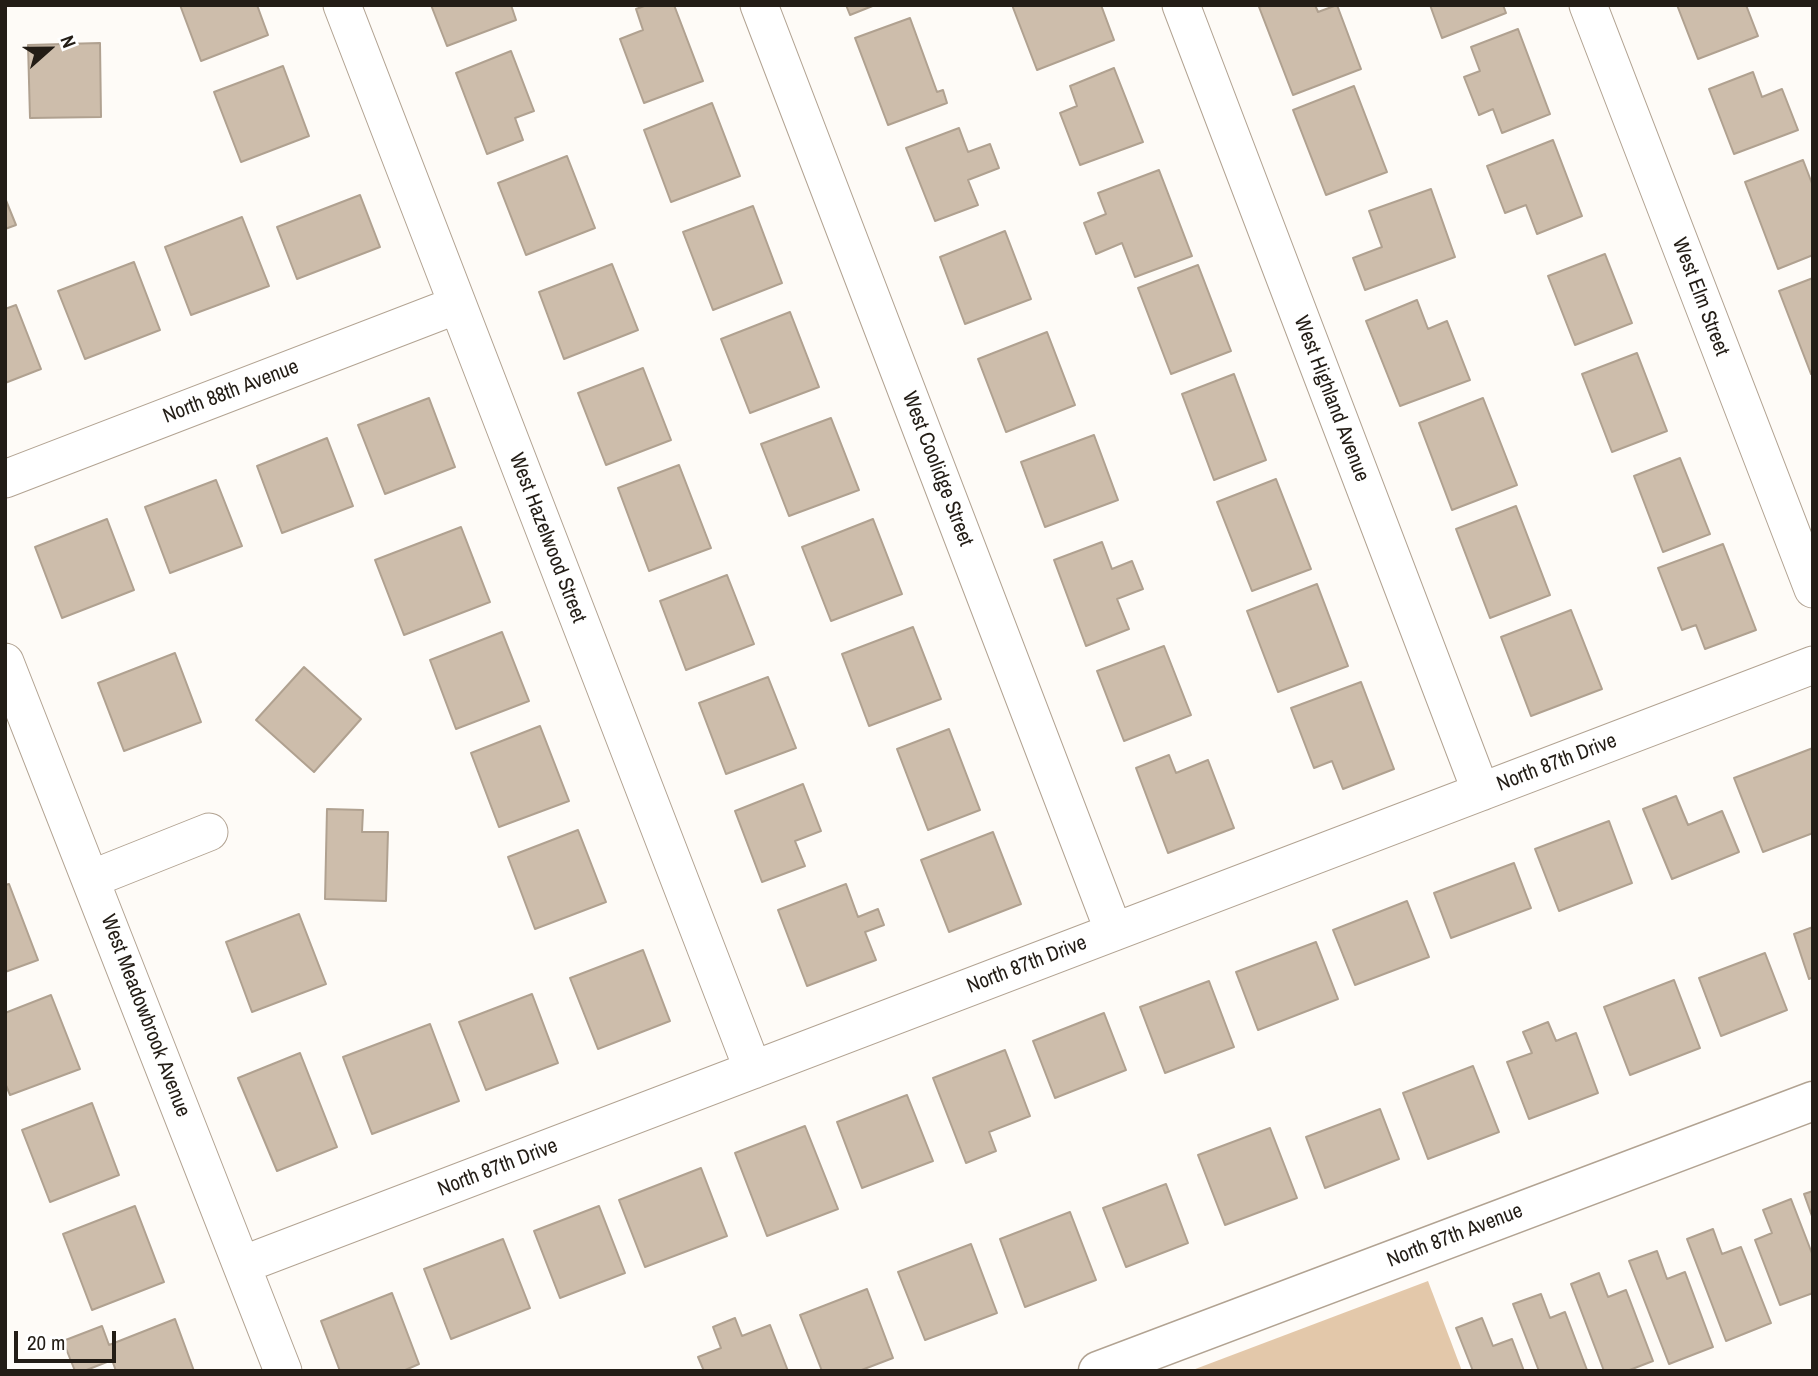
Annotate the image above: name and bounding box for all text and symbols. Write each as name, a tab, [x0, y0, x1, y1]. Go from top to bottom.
north arrow	[14, 14, 84, 84]
text: N	[54, 32, 83, 51]
street label: West Elm Street	[1666, 235, 1734, 359]
street label: West Highland Avenue	[1288, 313, 1374, 485]
street label: North 88th Avenue	[160, 355, 302, 429]
street label: West Coolidge Street	[896, 388, 978, 550]
street label: West Hazelwood Street	[503, 450, 591, 626]
street label: North 87th Drive	[1494, 729, 1620, 797]
street label: West Meadowbrook Avenue	[95, 911, 195, 1121]
street label: North 87th Drive	[964, 931, 1090, 999]
street label: North 87th Drive	[435, 1134, 561, 1202]
street label: North 87th Avenue	[1384, 1199, 1526, 1273]
scale bar	[18, 1316, 119, 1360]
text: 20 m	[27, 1328, 65, 1357]

